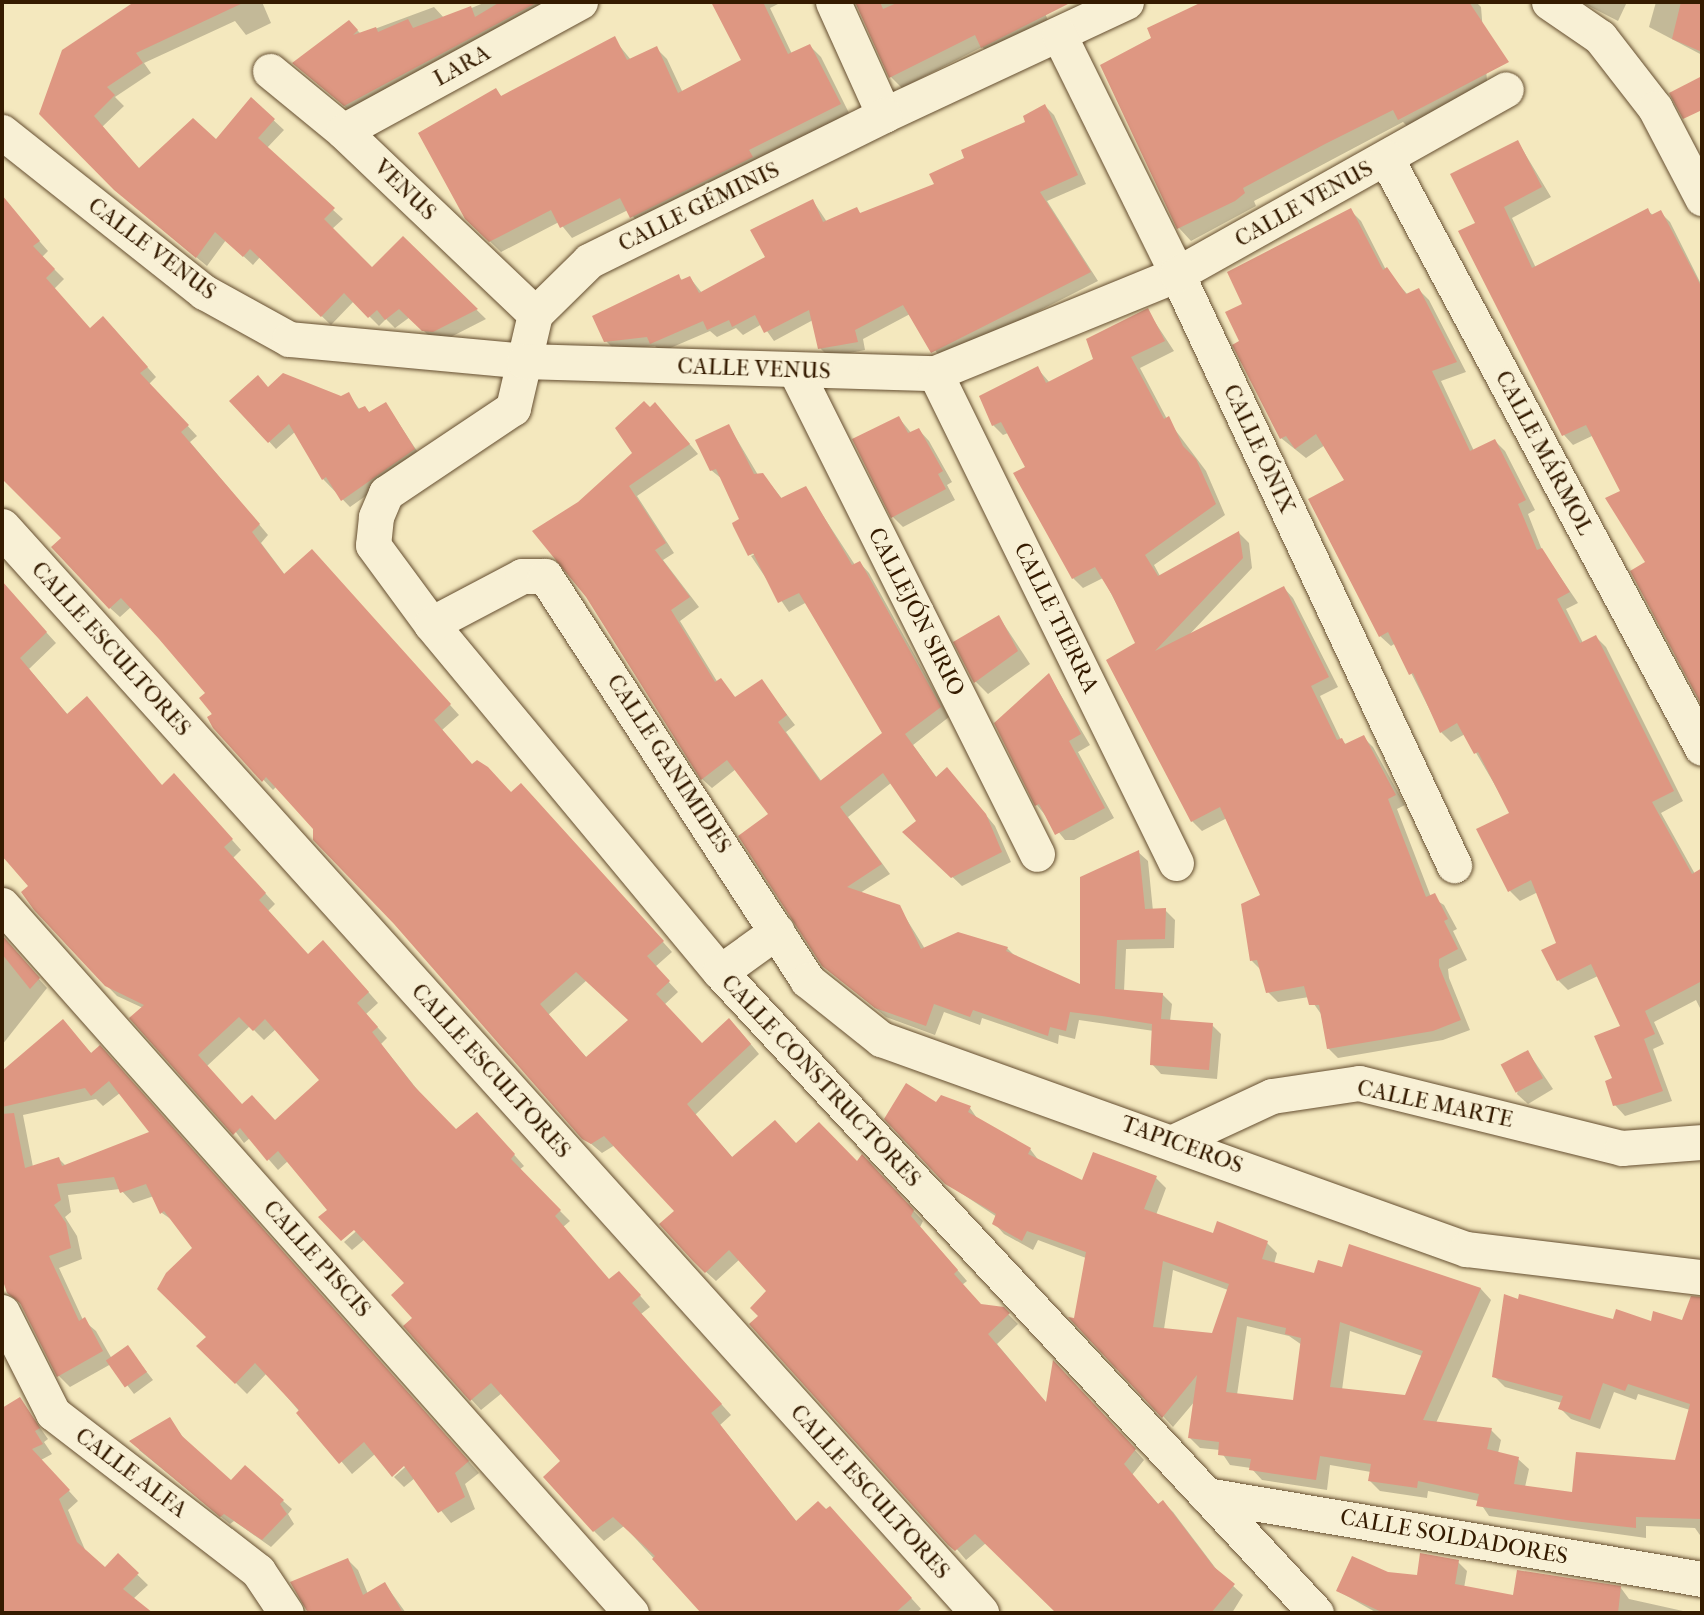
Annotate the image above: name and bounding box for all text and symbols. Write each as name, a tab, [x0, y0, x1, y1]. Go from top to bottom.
street label: LARA	[429, 39, 495, 93]
street label: VENUS	[368, 154, 442, 226]
street label: CALLE VENUS	[1230, 155, 1378, 253]
street label: CALLE GÉMINIS	[614, 156, 784, 258]
street label: CALLE VENUS	[82, 192, 222, 306]
street label: CALLE VENUS	[677, 353, 831, 385]
street label: CALLE MÁRMOL	[1489, 366, 1599, 540]
street label: CALLE ÓNIX	[1217, 380, 1301, 518]
street label: CALLEJÓN SIRIO	[862, 523, 970, 701]
street label: CALLE TIERRA	[1008, 538, 1104, 698]
street label: CALLE ESCULTORES	[25, 556, 197, 742]
street label: CALLE GANIMIDES	[601, 669, 737, 859]
street label: CALLE CONSTRUCTORES	[715, 969, 927, 1193]
street label: CALLE ESCULTORES	[405, 978, 577, 1164]
street label: CALLE MARTE	[1355, 1074, 1515, 1134]
street label: TAPICEROS	[1117, 1110, 1247, 1180]
street label: CALLE PISCIS	[257, 1195, 377, 1323]
street label: CALLE ESCULTORES	[784, 1399, 956, 1585]
street label: CALLE ALFA	[70, 1422, 192, 1524]
street label: CALLE SOLDADORES	[1338, 1503, 1570, 1571]

